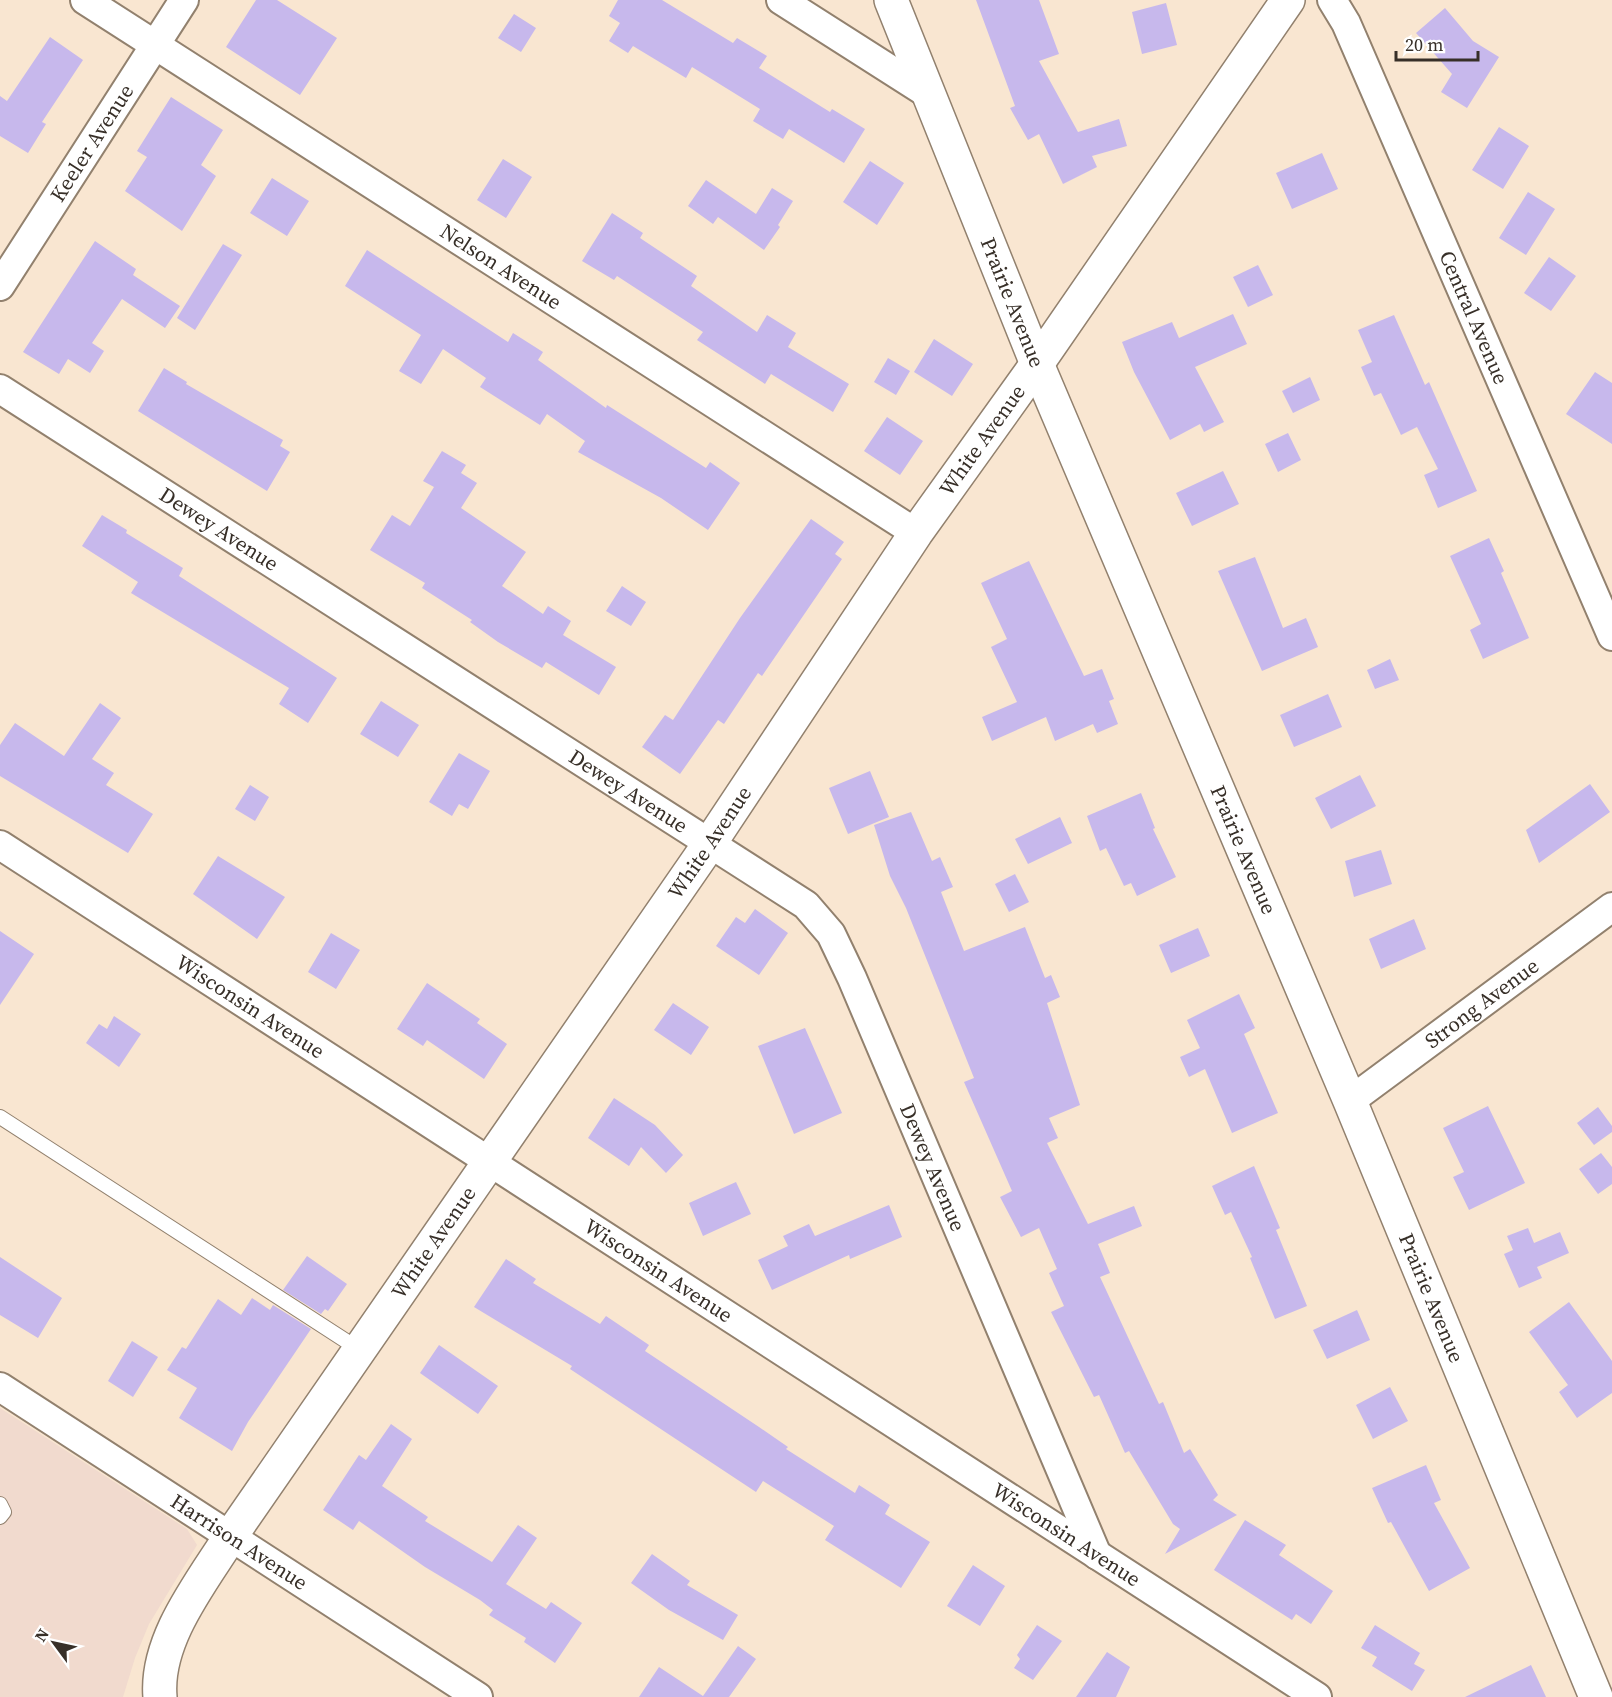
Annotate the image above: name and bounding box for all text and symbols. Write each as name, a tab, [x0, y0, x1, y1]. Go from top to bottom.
scale bar	[1396, 24, 1478, 62]
text: 20 m	[1405, 32, 1443, 57]
street label: Keeler Avenue	[43, 78, 140, 207]
street label: Nelson Avenue	[435, 216, 568, 316]
street label: Prairie Avenue	[974, 233, 1052, 372]
street label: Central Avenue	[1433, 246, 1516, 389]
street label: White Avenue	[932, 378, 1032, 501]
street label: Dewey Avenue	[154, 480, 284, 578]
street label: Dewey Avenue	[563, 742, 694, 840]
street label: White Avenue	[661, 780, 758, 904]
street label: Prairie Avenue	[1204, 781, 1284, 919]
street label: Wisconsin Avenue	[171, 948, 330, 1065]
street label: Strong Avenue	[1419, 951, 1544, 1055]
street label: Dewey Avenue	[893, 1099, 973, 1236]
street label: White Avenue	[384, 1180, 482, 1304]
street label: Wisconsin Avenue	[579, 1212, 738, 1329]
street label: Prairie Avenue	[1392, 1229, 1471, 1367]
street label: Wisconsin Avenue	[987, 1476, 1147, 1593]
street label: Harrison Avenue	[165, 1486, 314, 1597]
north arrow	[24, 1613, 84, 1673]
text: N	[29, 1624, 54, 1646]

